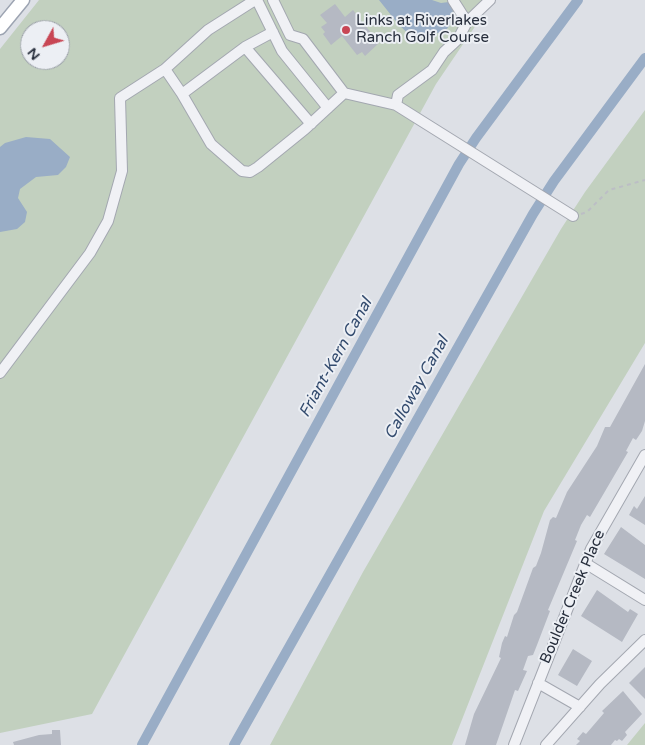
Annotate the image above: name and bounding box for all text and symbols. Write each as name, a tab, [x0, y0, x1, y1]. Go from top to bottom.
place label: Links at Riverlakes Ranch Golf Course	[356, 12, 489, 47]
north arrow	[20, 20, 70, 70]
marker: Links at Riverlakes Ranch Golf Course	[340, 24, 352, 36]
text: N	[24, 44, 44, 64]
water label: Friant-Kern Canal	[295, 295, 377, 421]
water label: Calloway Canal	[381, 333, 453, 443]
street label: Boulder Creek Place	[537, 527, 609, 667]

